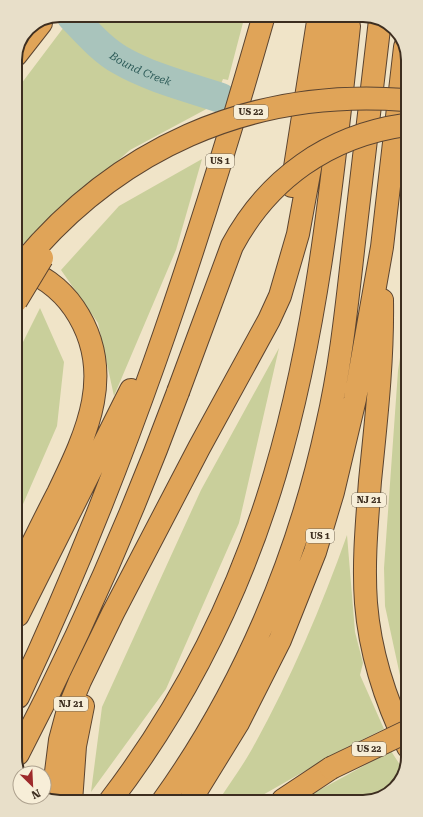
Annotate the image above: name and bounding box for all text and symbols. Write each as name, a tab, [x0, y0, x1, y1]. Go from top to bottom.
water label: Bound Creek	[106, 49, 173, 89]
road number: US 22	[234, 105, 268, 119]
road number: US 1	[206, 154, 234, 168]
road number: NJ 21	[352, 493, 386, 507]
road number: US 1	[306, 529, 334, 543]
road number: NJ 21	[54, 697, 88, 711]
road number: US 22	[352, 742, 386, 756]
north arrow	[12, 765, 52, 805]
text: N	[29, 786, 42, 802]

